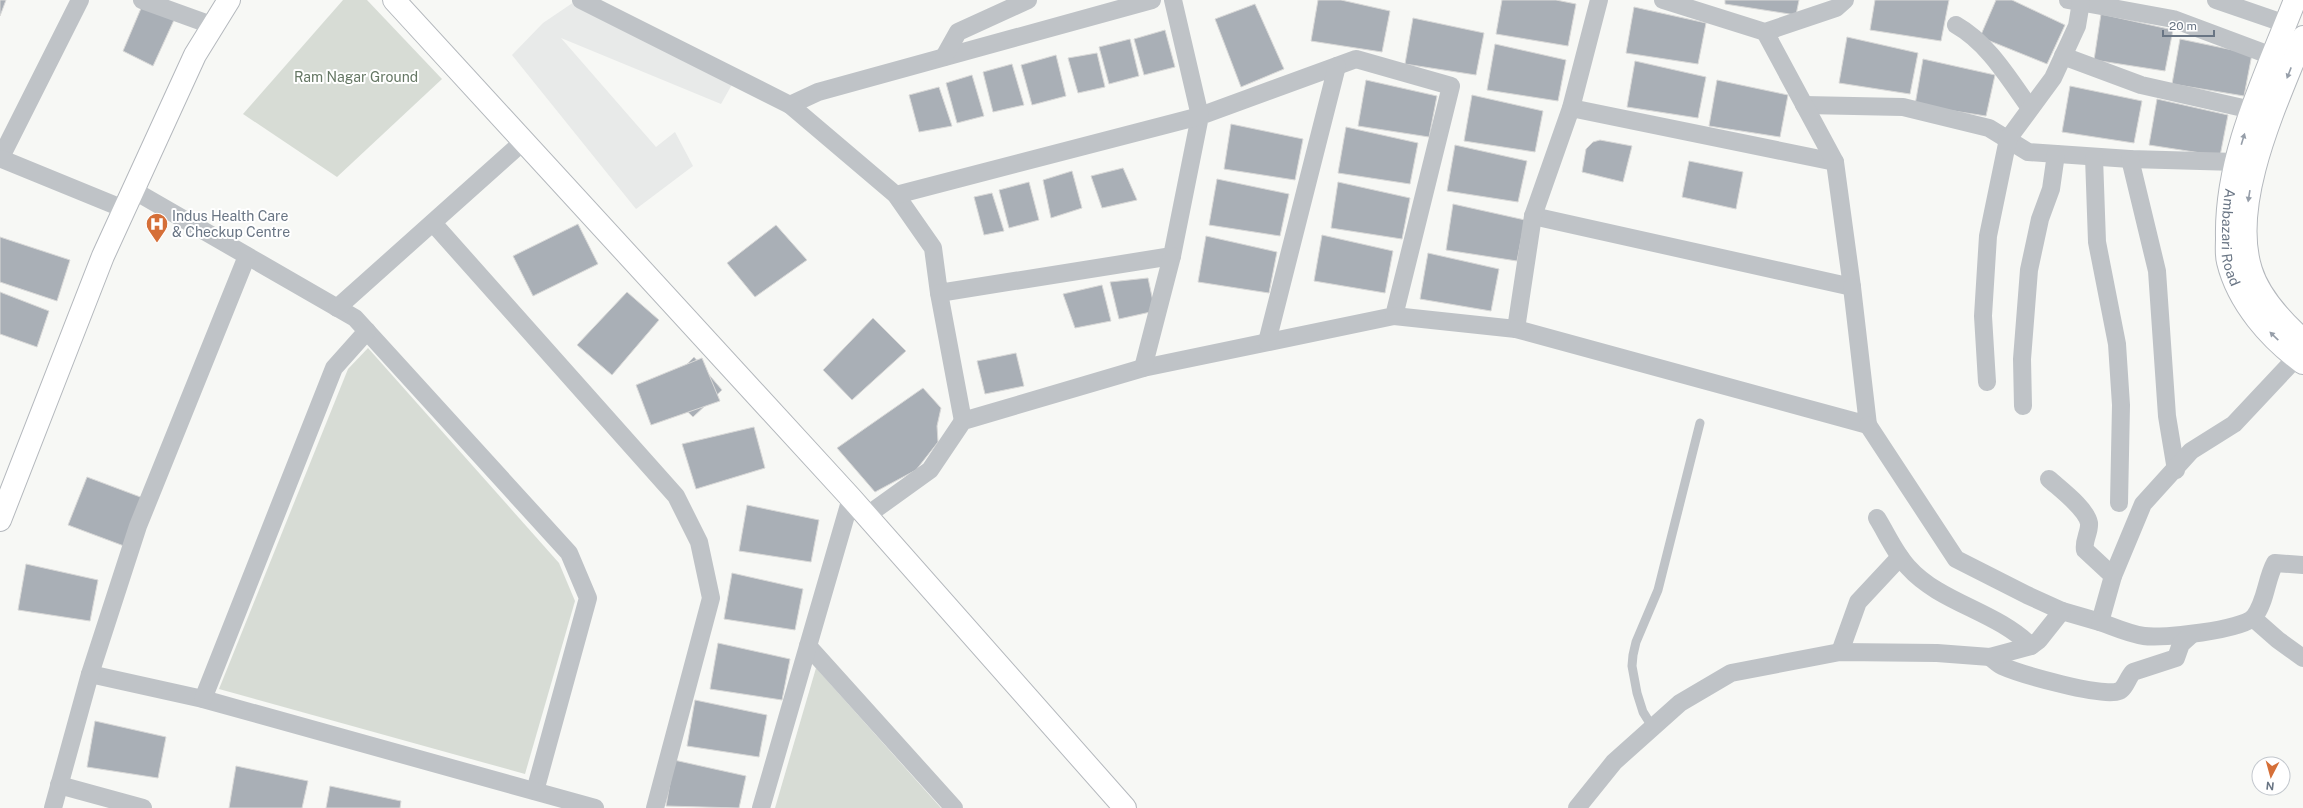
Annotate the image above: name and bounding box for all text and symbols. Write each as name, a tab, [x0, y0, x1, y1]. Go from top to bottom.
scale bar	[2163, 12, 2214, 38]
text: 20 m	[2169, 19, 2197, 33]
one-way arrow	[2286, 67, 2292, 79]
park label: Ram Nagar Ground	[294, 69, 418, 85]
one-way arrow	[2240, 133, 2246, 145]
street label: Ambazari Road	[2219, 188, 2243, 288]
one-way arrow	[2246, 190, 2252, 202]
place label: Indus Health Care & Checkup Centre	[172, 208, 290, 240]
hospital icon: Indus Health Care & Checkup Centre	[144, 211, 170, 244]
one-way arrow	[2269, 331, 2279, 341]
north arrow	[2251, 756, 2291, 796]
text: N	[2265, 780, 2275, 792]

